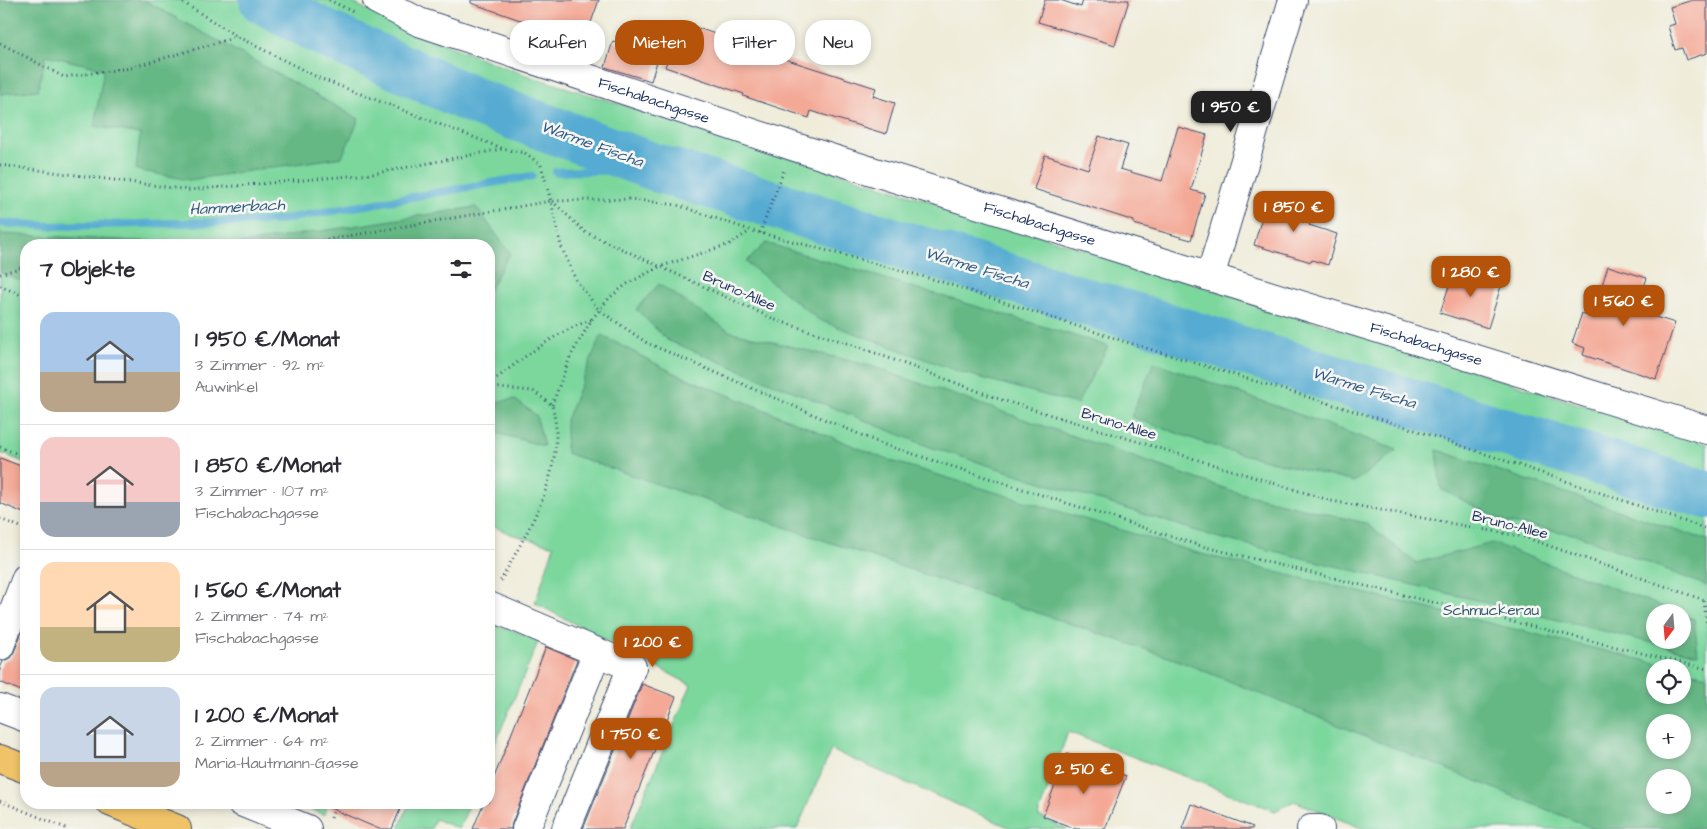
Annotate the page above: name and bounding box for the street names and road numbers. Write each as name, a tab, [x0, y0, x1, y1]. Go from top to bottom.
street label: Fischabachgasse	[595, 72, 712, 128]
street label: Fischabachgasse	[981, 196, 1098, 251]
street label: Bruno-Allee	[699, 266, 779, 316]
street label: Fischabachgasse	[1368, 316, 1485, 371]
street label: Bruno-Allee	[1079, 403, 1159, 445]
street label: Bruno-Allee	[1470, 505, 1550, 545]

